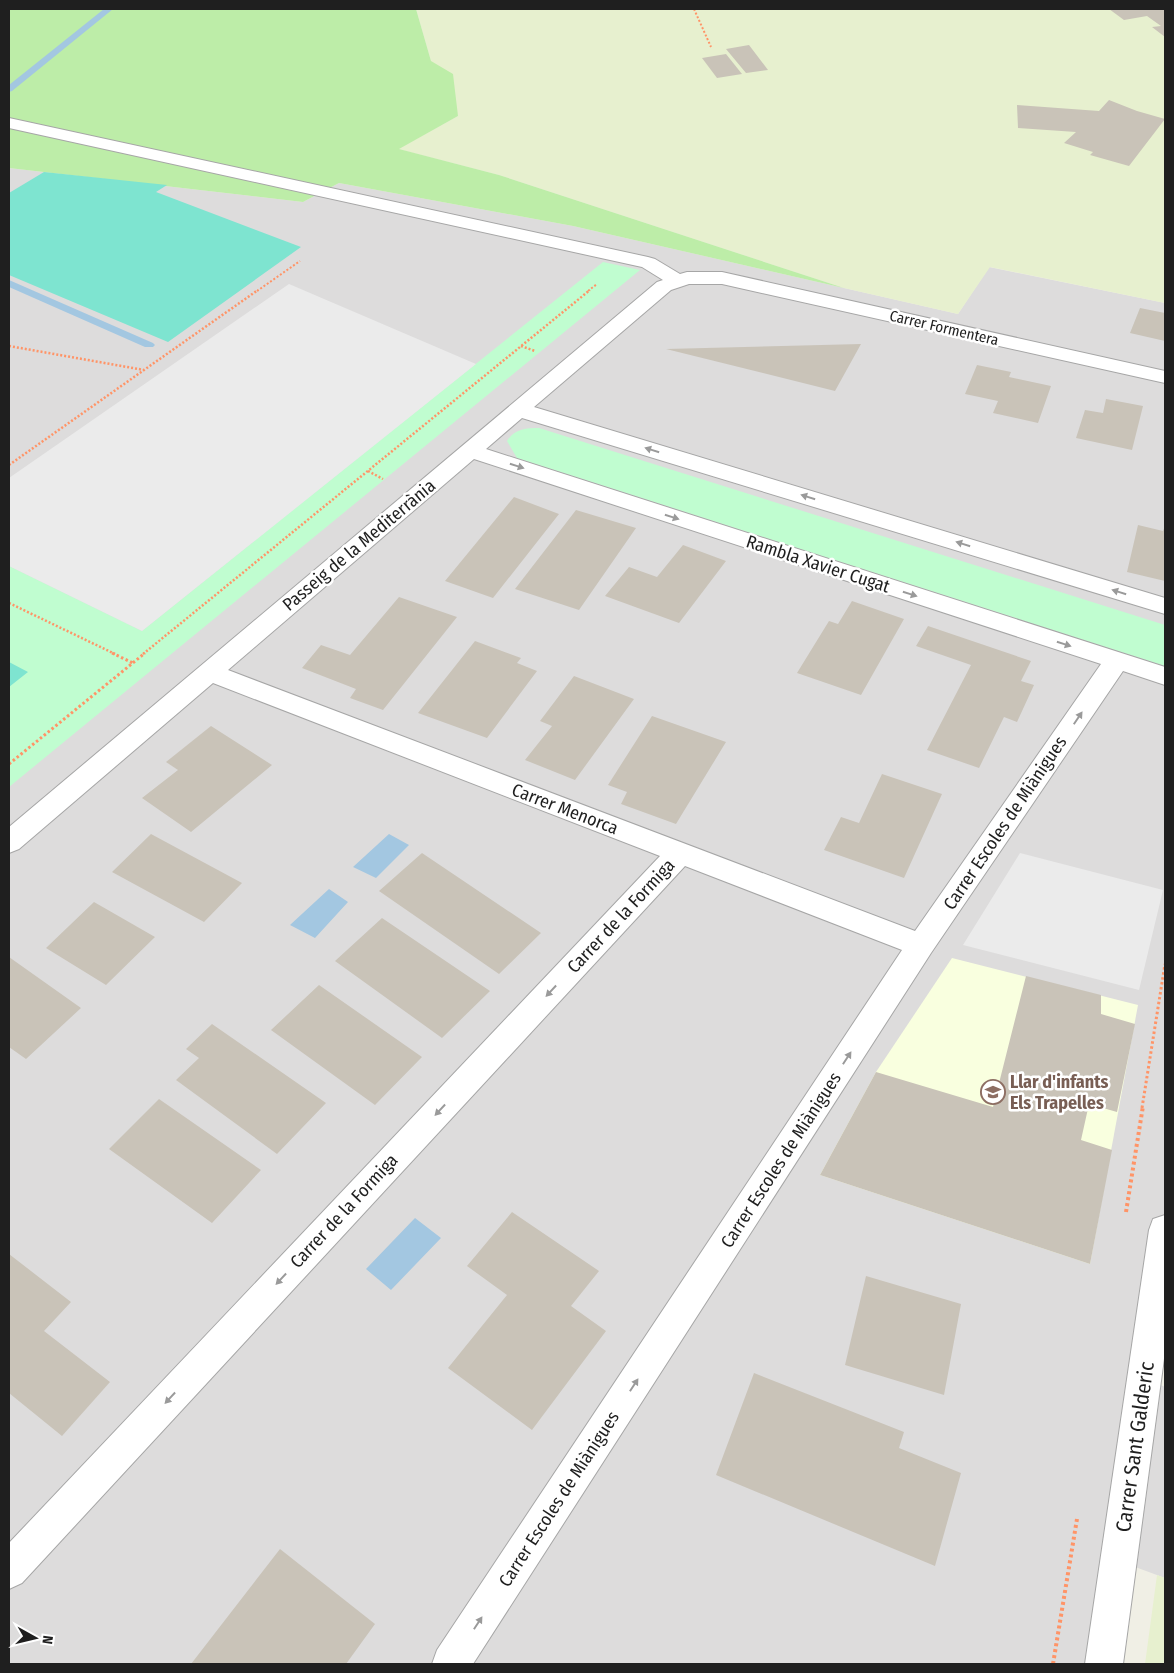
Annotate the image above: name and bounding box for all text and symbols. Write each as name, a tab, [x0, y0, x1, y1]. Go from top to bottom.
street label: Carrer Formentera	[888, 307, 1000, 349]
one-way arrow	[645, 446, 660, 453]
one-way arrow	[510, 463, 525, 471]
street label: Passeig de la Mediterrània	[278, 474, 440, 615]
one-way arrow	[800, 493, 815, 501]
one-way arrow	[665, 513, 680, 521]
street label: Rambla Xavier Cugat	[743, 530, 893, 598]
one-way arrow	[955, 540, 970, 548]
one-way arrow	[1111, 587, 1126, 595]
one-way arrow	[902, 590, 917, 598]
one-way arrow	[1057, 640, 1072, 648]
one-way arrow	[1073, 711, 1083, 724]
street label: Carrer Escoles de Miànigues	[939, 732, 1072, 914]
street label: Carrer Menorca	[509, 779, 621, 839]
street label: Carrer de la Formiga	[562, 854, 680, 978]
one-way arrow	[545, 985, 557, 997]
one-way arrow	[842, 1052, 852, 1065]
street label: Carrer Escoles de Miànigues	[716, 1068, 846, 1252]
place label: Llar d'infants Els Trapelles	[1010, 1071, 1108, 1114]
school or university icon: Llar d'infants Els Trapelles	[980, 1079, 1006, 1105]
one-way arrow	[434, 1103, 446, 1115]
street label: Carrer de la Formiga	[285, 1149, 403, 1273]
one-way arrow	[275, 1273, 287, 1285]
street label: Carrer Sant Galderic	[1110, 1360, 1160, 1534]
one-way arrow	[629, 1378, 639, 1392]
one-way arrow	[164, 1392, 176, 1404]
street label: Carrer Escoles de Miànigues	[494, 1407, 624, 1591]
north arrow	[10, 1613, 60, 1663]
one-way arrow	[473, 1617, 483, 1630]
text: N	[38, 1634, 56, 1645]

